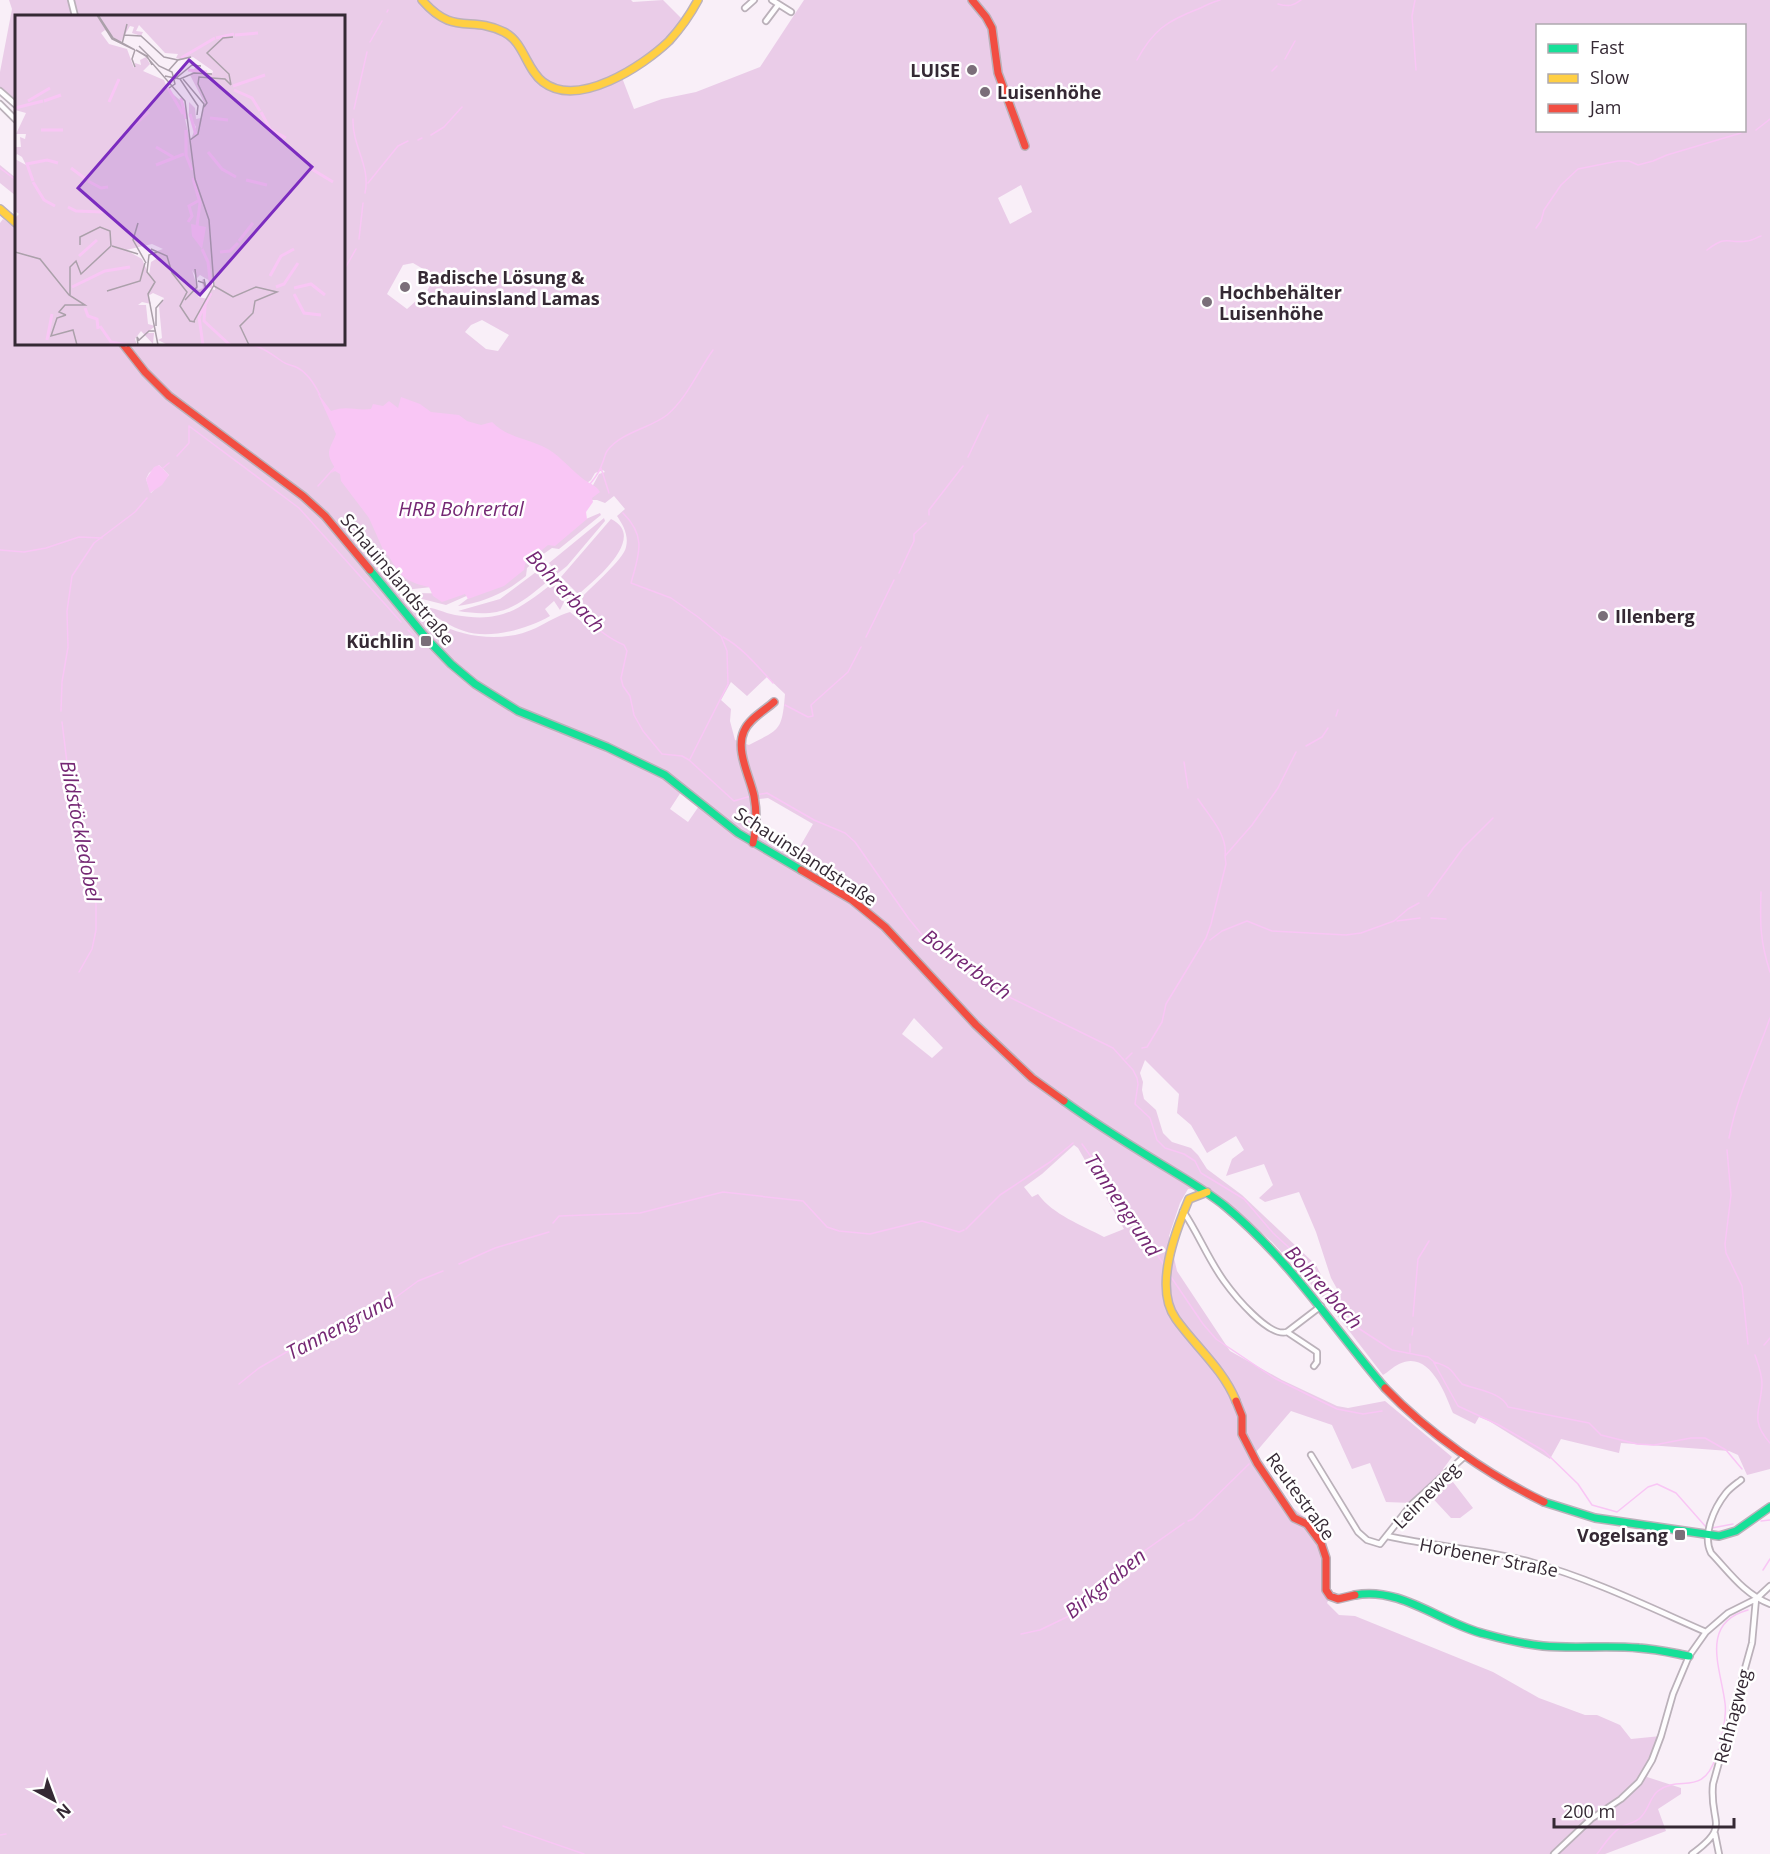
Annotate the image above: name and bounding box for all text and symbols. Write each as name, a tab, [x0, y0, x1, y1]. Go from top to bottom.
inset map	[15, 15, 345, 345]
legend	[1536, 24, 1746, 132]
text: Fast	[1590, 35, 1624, 59]
place label: LUISE	[910, 58, 960, 82]
marker: LUISE	[965, 63, 979, 77]
text: Slow	[1590, 65, 1629, 89]
place label: Luisenhöhe	[997, 80, 1101, 104]
marker: Luisenhöhe	[978, 85, 992, 99]
text: Jam	[1588, 95, 1622, 119]
place label: Badische Lösung & Schauinsland Lamas	[417, 265, 600, 310]
marker: Badische Lösung & Schauinsland Lamas	[398, 280, 412, 294]
place label: Hochbehälter Luisenhöhe	[1219, 280, 1342, 325]
marker: Hochbehälter Luisenhöhe	[1200, 295, 1214, 309]
water label: HRB Bohrertal	[398, 495, 525, 522]
street label: Schauinslandstraße	[336, 508, 460, 650]
water label: Bohrerbach	[521, 544, 611, 638]
place label: Illenberg	[1615, 604, 1695, 628]
marker: Illenberg	[1596, 609, 1610, 623]
place label: Küchlin	[346, 629, 414, 653]
marker: Küchlin	[419, 634, 433, 648]
water label: Bildstöckledobel	[54, 758, 108, 905]
street label: Schauinslandstraße	[730, 801, 882, 911]
water label: Bohrerbach	[917, 923, 1017, 1005]
water label: Tannengrund	[1079, 1148, 1168, 1262]
water label: Bohrerbach	[1279, 1239, 1369, 1335]
water label: Tannengrund	[281, 1286, 399, 1366]
street label: Reutestraße	[1261, 1448, 1341, 1544]
street label: Leimeweg	[1388, 1456, 1465, 1533]
place label: Vogelsang	[1577, 1523, 1668, 1547]
marker: Vogelsang	[1673, 1528, 1687, 1542]
street label: Horbener Straße	[1418, 1532, 1560, 1582]
water label: Birkgraben	[1059, 1542, 1151, 1624]
street label: Rehhagweg	[1708, 1666, 1756, 1766]
north arrow	[24, 1770, 84, 1830]
scale bar	[1554, 1791, 1734, 1829]
text: N	[52, 1799, 76, 1824]
text: 200 m	[1563, 1799, 1615, 1823]

